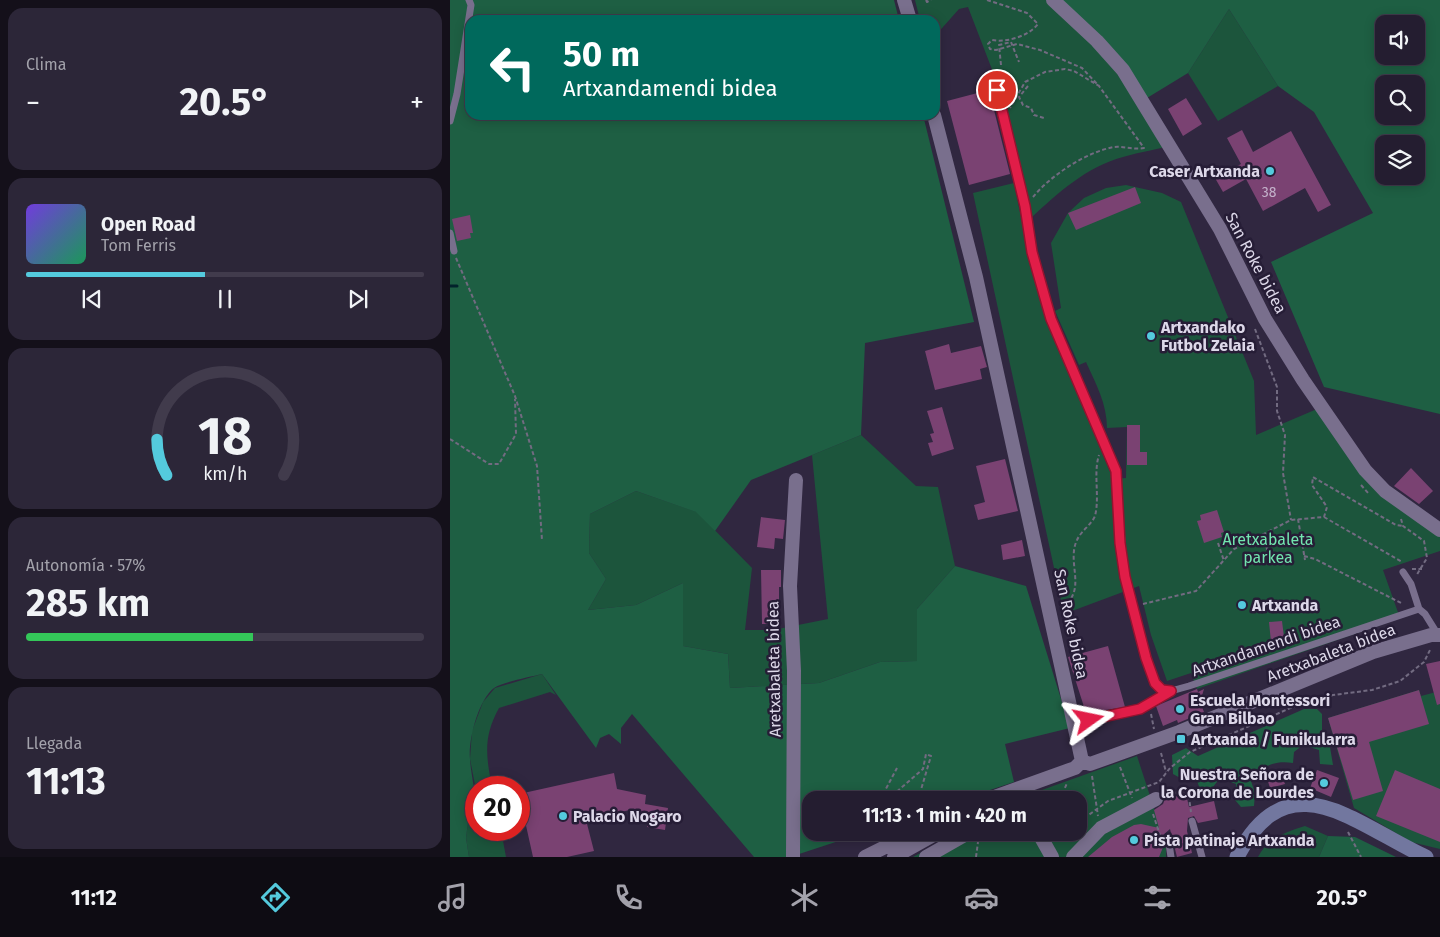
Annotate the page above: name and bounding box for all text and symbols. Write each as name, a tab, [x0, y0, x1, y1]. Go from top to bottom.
map controls	[1375, 15, 1425, 185]
button: sound	[1375, 15, 1425, 65]
text: 50 m	[563, 33, 640, 75]
icon: left	[480, 35, 545, 100]
text: Clima	[26, 55, 66, 74]
pin	[976, 69, 1018, 111]
text: Artxandamendi bidea	[563, 75, 777, 102]
button: search	[1375, 75, 1425, 125]
icon: arrive	[983, 76, 1011, 104]
text: 20.5°	[179, 79, 271, 125]
text: −	[26, 86, 40, 119]
text: +	[410, 86, 424, 119]
button: layers	[1375, 135, 1425, 185]
place label: Caser Artxanda	[1149, 162, 1260, 181]
marker: Caser Artxanda	[1264, 165, 1276, 177]
house number: 38	[1262, 184, 1277, 201]
street label: San Roke bidea	[1221, 209, 1291, 317]
text: Open Road	[101, 213, 196, 236]
text: Tom Ferris	[101, 236, 176, 255]
icon: previous	[78, 285, 106, 313]
icon: pause	[211, 285, 239, 313]
icon: next	[344, 285, 372, 313]
place label: Artxandako Futbol Zelaia	[1160, 318, 1255, 355]
marker: Artxandako Futbol Zelaia	[1145, 330, 1157, 342]
text: 18	[198, 405, 252, 468]
text: km/h	[203, 463, 247, 485]
park label: Aretxabaleta parkea	[1222, 530, 1314, 567]
text: Autonomía · 57%	[26, 556, 145, 575]
street label: San Roke bidea	[1050, 567, 1092, 681]
text: 285 km	[26, 580, 150, 626]
place label: Artxanda	[1251, 596, 1319, 615]
marker: Artxanda	[1236, 599, 1248, 611]
street label: Aretxabaleta bidea	[763, 601, 785, 737]
street label: Artxandamendi bidea	[1189, 612, 1343, 680]
street label: Aretxabaleta bidea	[1264, 620, 1398, 686]
place label: Escuela Montessori Gran Bilbao	[1190, 691, 1330, 728]
position arrow	[1062, 693, 1114, 745]
marker: Escuela Montessori Gran Bilbao	[1174, 703, 1186, 715]
place label: Artxanda / Funikularra	[1190, 730, 1356, 749]
marker: Artxanda / Funikularra	[1175, 733, 1187, 745]
text: Llegada	[26, 734, 82, 753]
text: 11:13	[26, 758, 106, 804]
place label: Nuestra Señora de la Corona de Lourdes	[1161, 765, 1314, 802]
speed limit sign: 20	[465, 776, 530, 841]
marker: Nuestra Señora de la Corona de Lourdes	[1318, 777, 1330, 789]
text: 11:13 · 1 min · 420 m	[862, 804, 1027, 827]
place label: Palacio Nogaro	[573, 807, 682, 826]
marker: Palacio Nogaro	[557, 810, 569, 822]
place label: Pista patinaje Artxanda	[1144, 831, 1315, 850]
marker: Pista patinaje Artxanda	[1128, 834, 1140, 846]
icon: directions	[258, 880, 293, 915]
icon: music	[435, 880, 470, 915]
icon: phone	[611, 880, 646, 915]
icon: climate	[787, 880, 822, 915]
icon: car	[964, 880, 999, 915]
icon: filters	[1140, 880, 1175, 915]
text: 11:12	[71, 884, 117, 911]
text: 20.5°	[1316, 884, 1369, 911]

